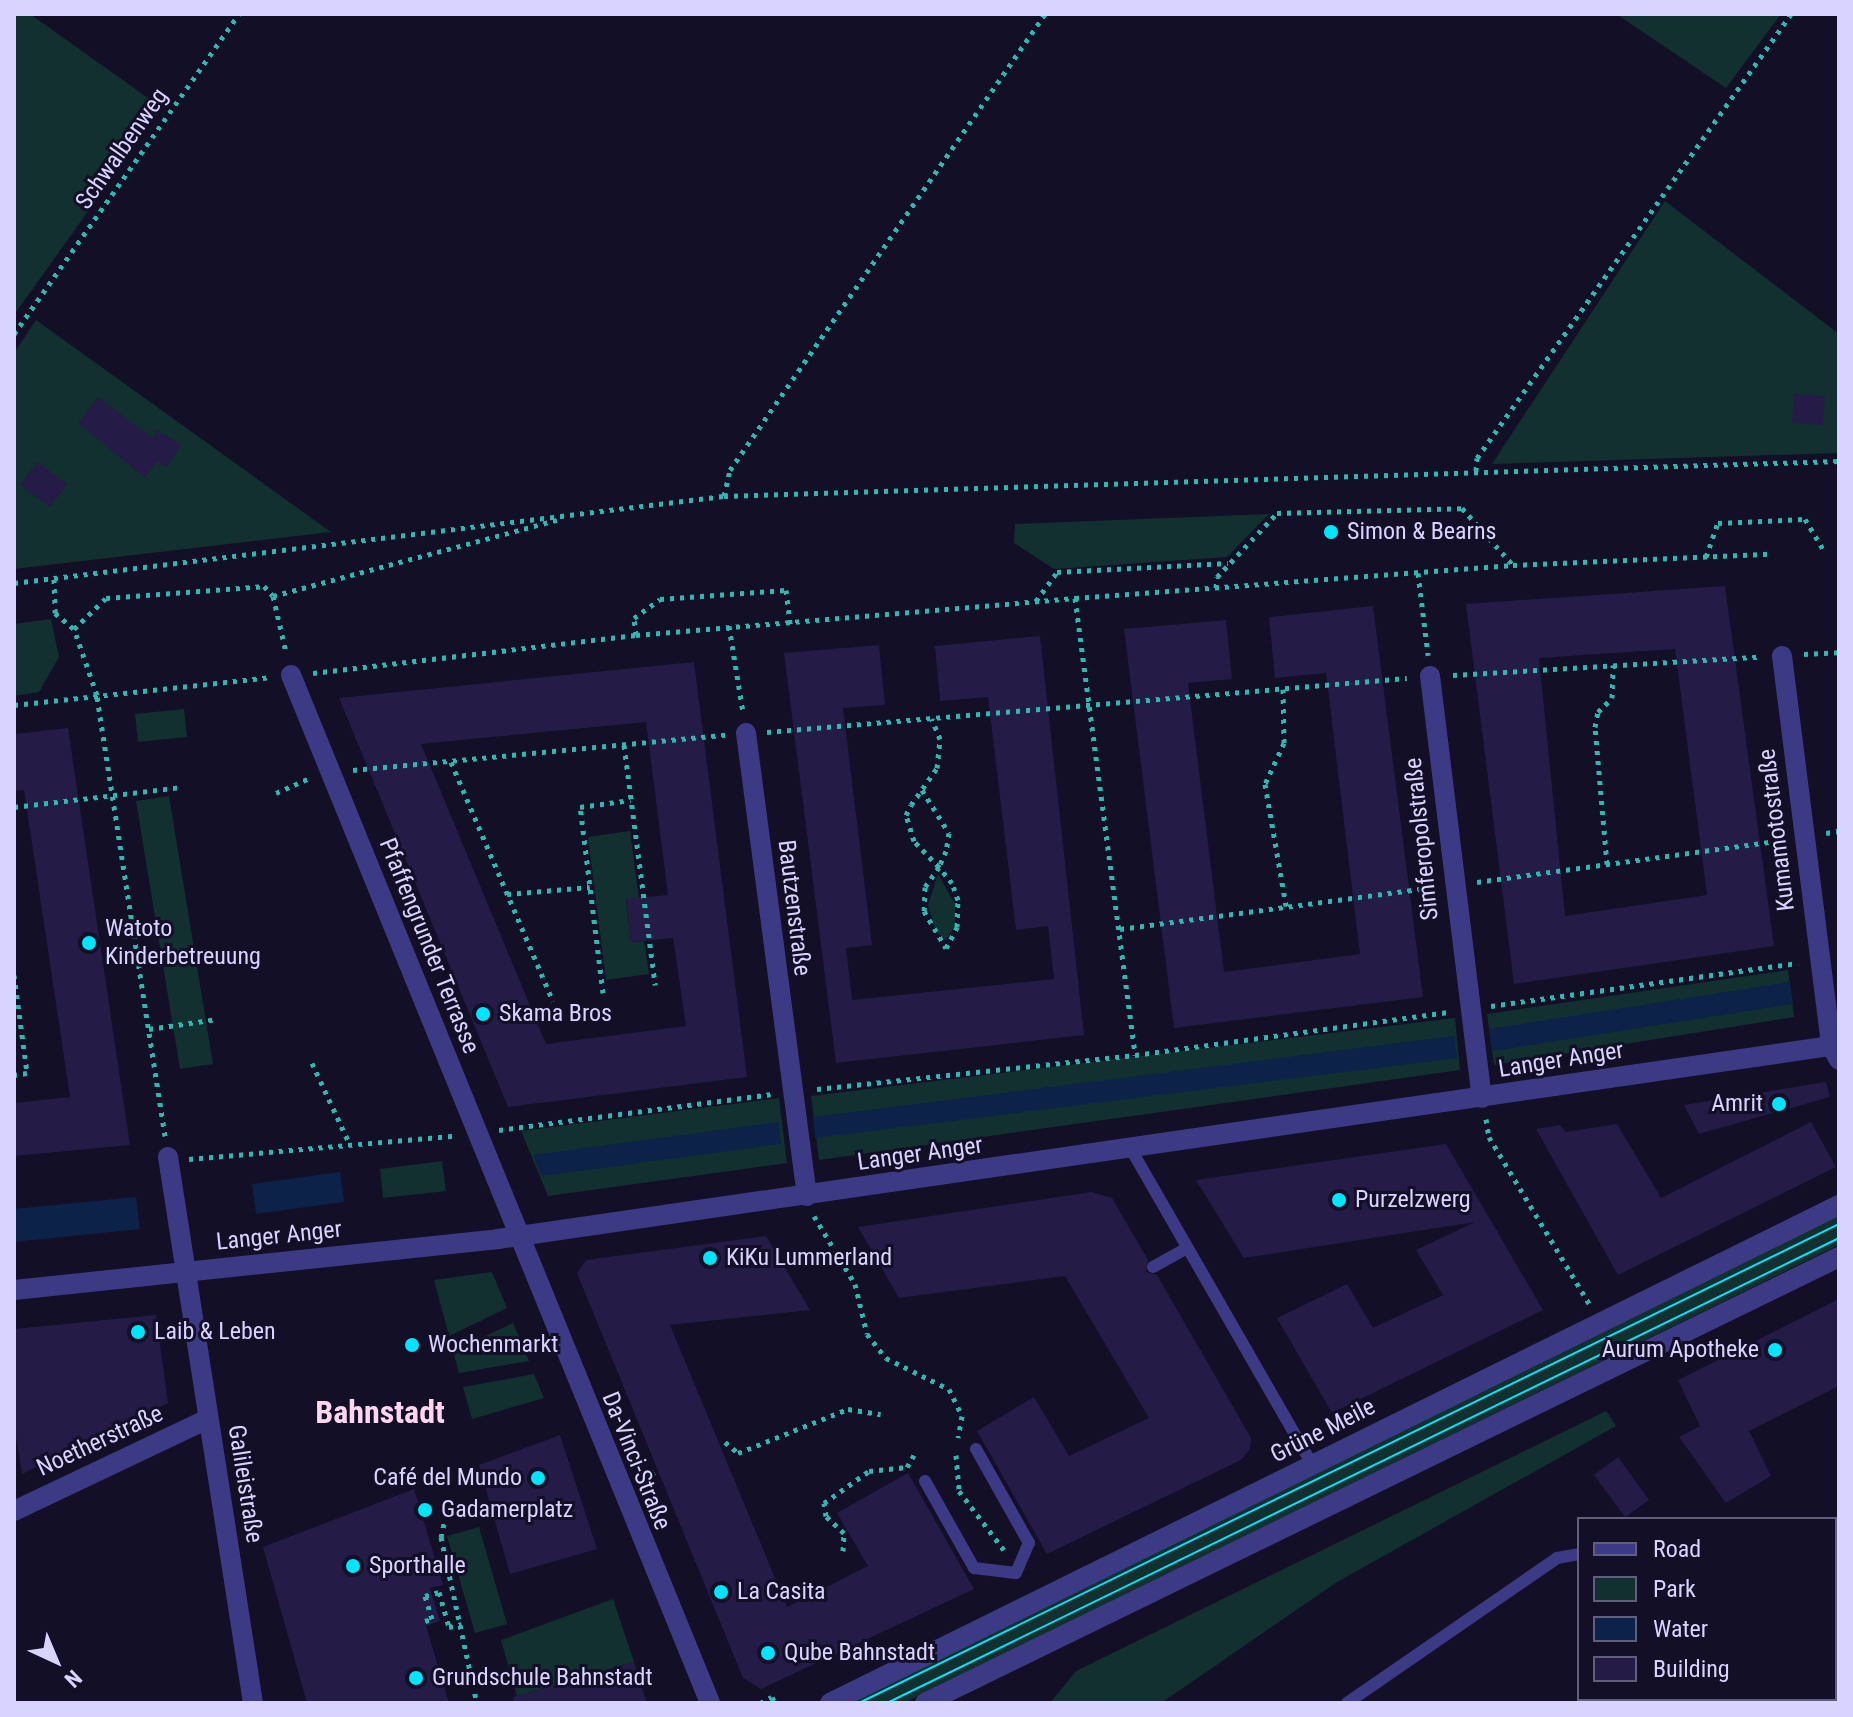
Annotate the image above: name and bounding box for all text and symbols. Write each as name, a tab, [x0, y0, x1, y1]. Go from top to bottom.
street label: Schwalbenweg	[70, 83, 174, 215]
place label: Simon & Bearns	[1347, 518, 1496, 546]
marker: Simon & Bearns	[1322, 523, 1340, 541]
street label: Kumamotostraße	[1753, 747, 1801, 913]
street label: Simferopolstraße	[1399, 756, 1445, 922]
street label: Pfaffengrunder Terrasse	[373, 834, 485, 1058]
street label: Bautzenstraße	[771, 838, 817, 978]
place label: Watoto Kinderbetreuung	[105, 915, 261, 971]
marker: Watoto Kinderbetreuung	[80, 934, 98, 952]
place label: Skama Bros	[499, 1000, 612, 1028]
marker: Skama Bros	[474, 1005, 492, 1023]
street label: Langer Anger	[1496, 1036, 1626, 1084]
place label: Amrit	[1711, 1090, 1763, 1118]
marker: Amrit	[1770, 1095, 1788, 1113]
street label: Langer Anger	[855, 1131, 985, 1177]
place label: Purzelzwerg	[1355, 1186, 1471, 1214]
marker: Purzelzwerg	[1330, 1191, 1348, 1209]
street label: Langer Anger	[215, 1215, 343, 1257]
place label: KiKu Lummerland	[726, 1244, 892, 1272]
marker: KiKu Lummerland	[701, 1249, 719, 1267]
place label: Laib & Leben	[154, 1318, 276, 1346]
marker: Laib & Leben	[129, 1323, 147, 1341]
place label: Wochenmarkt	[428, 1331, 558, 1359]
marker: Wochenmarkt	[403, 1336, 421, 1354]
place label: Aurum Apotheke	[1602, 1336, 1759, 1364]
marker: Aurum Apotheke	[1766, 1341, 1784, 1359]
street label: Da-Vinci-Straße	[595, 1388, 677, 1534]
street label: Grüne Meile	[1266, 1392, 1380, 1470]
district label: Bahnstadt	[315, 1393, 445, 1431]
street label: Noetherstraße	[32, 1399, 168, 1483]
street label: Galileistraße	[221, 1423, 269, 1545]
place label: Café del Mundo	[373, 1464, 522, 1492]
marker: Café del Mundo	[529, 1469, 547, 1487]
place label: Gadamerplatz	[441, 1496, 573, 1524]
marker: Gadamerplatz	[416, 1501, 434, 1519]
legend	[1577, 1517, 1837, 1701]
text: Road	[1653, 1535, 1701, 1563]
place label: Sporthalle	[369, 1552, 466, 1580]
marker: Sporthalle	[344, 1557, 362, 1575]
text: Park	[1653, 1575, 1696, 1603]
place label: La Casita	[737, 1578, 826, 1606]
marker: La Casita	[712, 1583, 730, 1601]
text: Water	[1653, 1615, 1708, 1643]
north arrow	[16, 1621, 96, 1701]
place label: Qube Bahnstadt	[784, 1639, 935, 1667]
marker: Qube Bahnstadt	[759, 1644, 777, 1662]
text: Building	[1653, 1655, 1730, 1683]
place label: Grundschule Bahnstadt	[432, 1664, 652, 1692]
text: N	[59, 1665, 87, 1692]
marker: Grundschule Bahnstadt	[407, 1669, 425, 1687]

